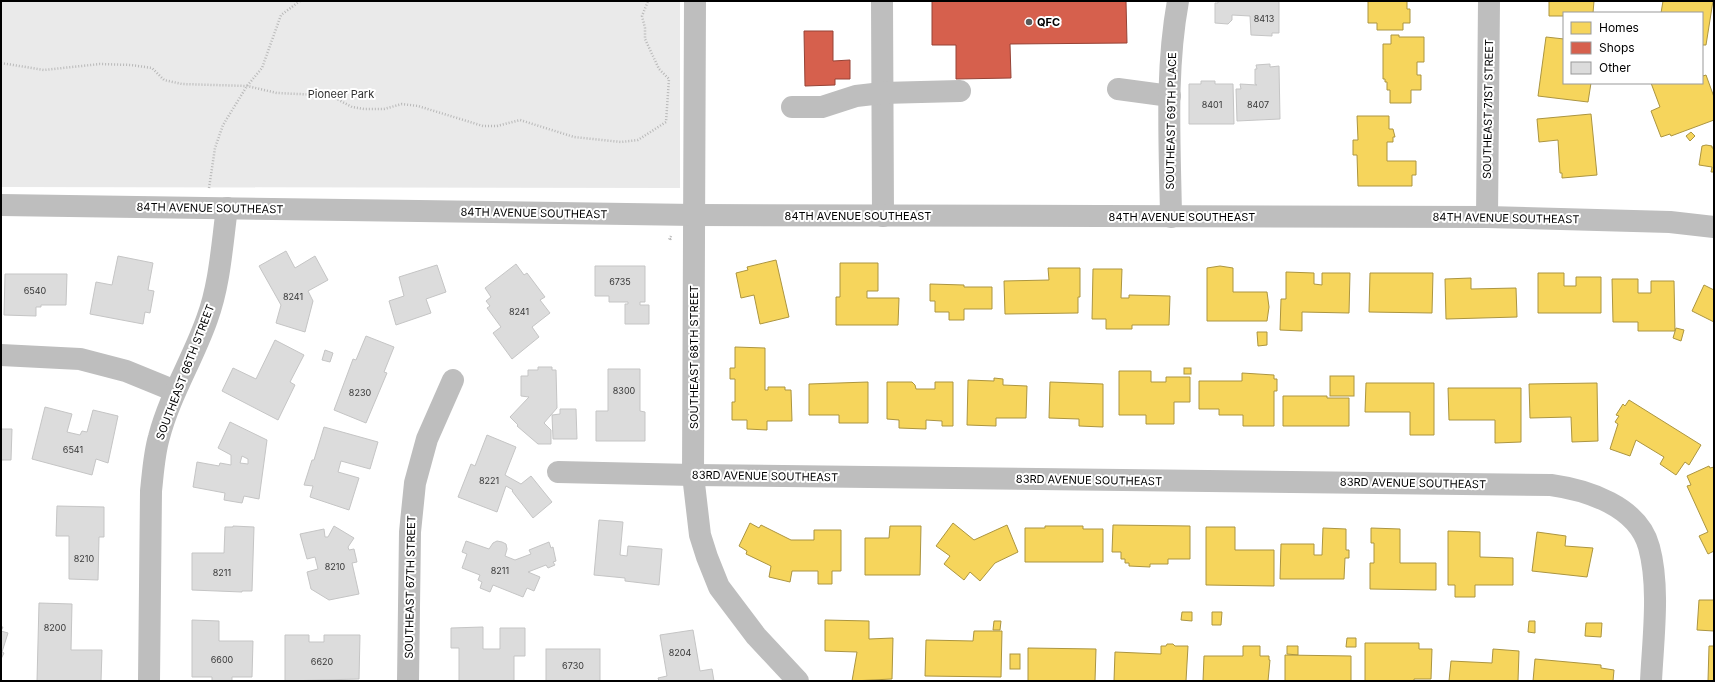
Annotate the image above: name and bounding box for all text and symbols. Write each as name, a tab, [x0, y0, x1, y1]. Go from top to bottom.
legend	[1563, 12, 1703, 84]
house number: 8413	[1254, 13, 1275, 24]
place label: QFC	[1037, 15, 1060, 29]
marker: QFC	[1024, 17, 1034, 27]
text: Homes	[1599, 20, 1639, 35]
street label: SOUTHEAST 71ST STREET	[1480, 39, 1496, 179]
text: Shops	[1599, 40, 1635, 55]
street label: SOUTHEAST 69TH PLACE	[1163, 52, 1179, 190]
text: Other	[1599, 60, 1631, 75]
park label: Pioneer Park	[308, 87, 374, 101]
house number: 8401	[1202, 99, 1222, 110]
house number: 8407	[1247, 99, 1269, 110]
street label: 84TH AVENUE SOUTHEAST	[136, 200, 284, 216]
street label: 84TH AVENUE SOUTHEAST	[460, 205, 608, 221]
street label: 84TH AVENUE SOUTHEAST	[785, 209, 931, 223]
street label: 84TH AVENUE SOUTHEAST	[1109, 210, 1255, 224]
street label: 84TH AVENUE SOUTHEAST	[1432, 210, 1580, 226]
house number: 6735	[609, 276, 631, 287]
house number: 6540	[24, 285, 47, 296]
street label: SOUTHEAST 68TH STREET	[687, 285, 701, 429]
house number: 8241	[283, 291, 303, 302]
street label: SOUTHEAST 66TH STREET	[153, 302, 217, 442]
house number: 8241	[509, 306, 529, 317]
house number: 8300	[613, 385, 636, 396]
house number: 8230	[349, 387, 371, 398]
house number: 6541	[63, 444, 83, 455]
street label: 83RD AVENUE SOUTHEAST	[692, 468, 838, 484]
street label: 83RD AVENUE SOUTHEAST	[1016, 472, 1162, 488]
house number: 8221	[479, 475, 499, 486]
street label: 83RD AVENUE SOUTHEAST	[1340, 475, 1486, 491]
street label: SOUTHEAST 67TH STREET	[402, 515, 418, 659]
house number: 8210	[74, 553, 95, 564]
house number: 8210	[325, 561, 346, 572]
house number: 8211	[491, 565, 509, 576]
house number: 8211	[213, 567, 231, 578]
house number: 8200	[44, 622, 67, 633]
house number: 8204	[669, 647, 691, 658]
house number: 6600	[211, 654, 234, 665]
house number: 6620	[311, 656, 333, 667]
house number: 6730	[562, 660, 584, 671]

